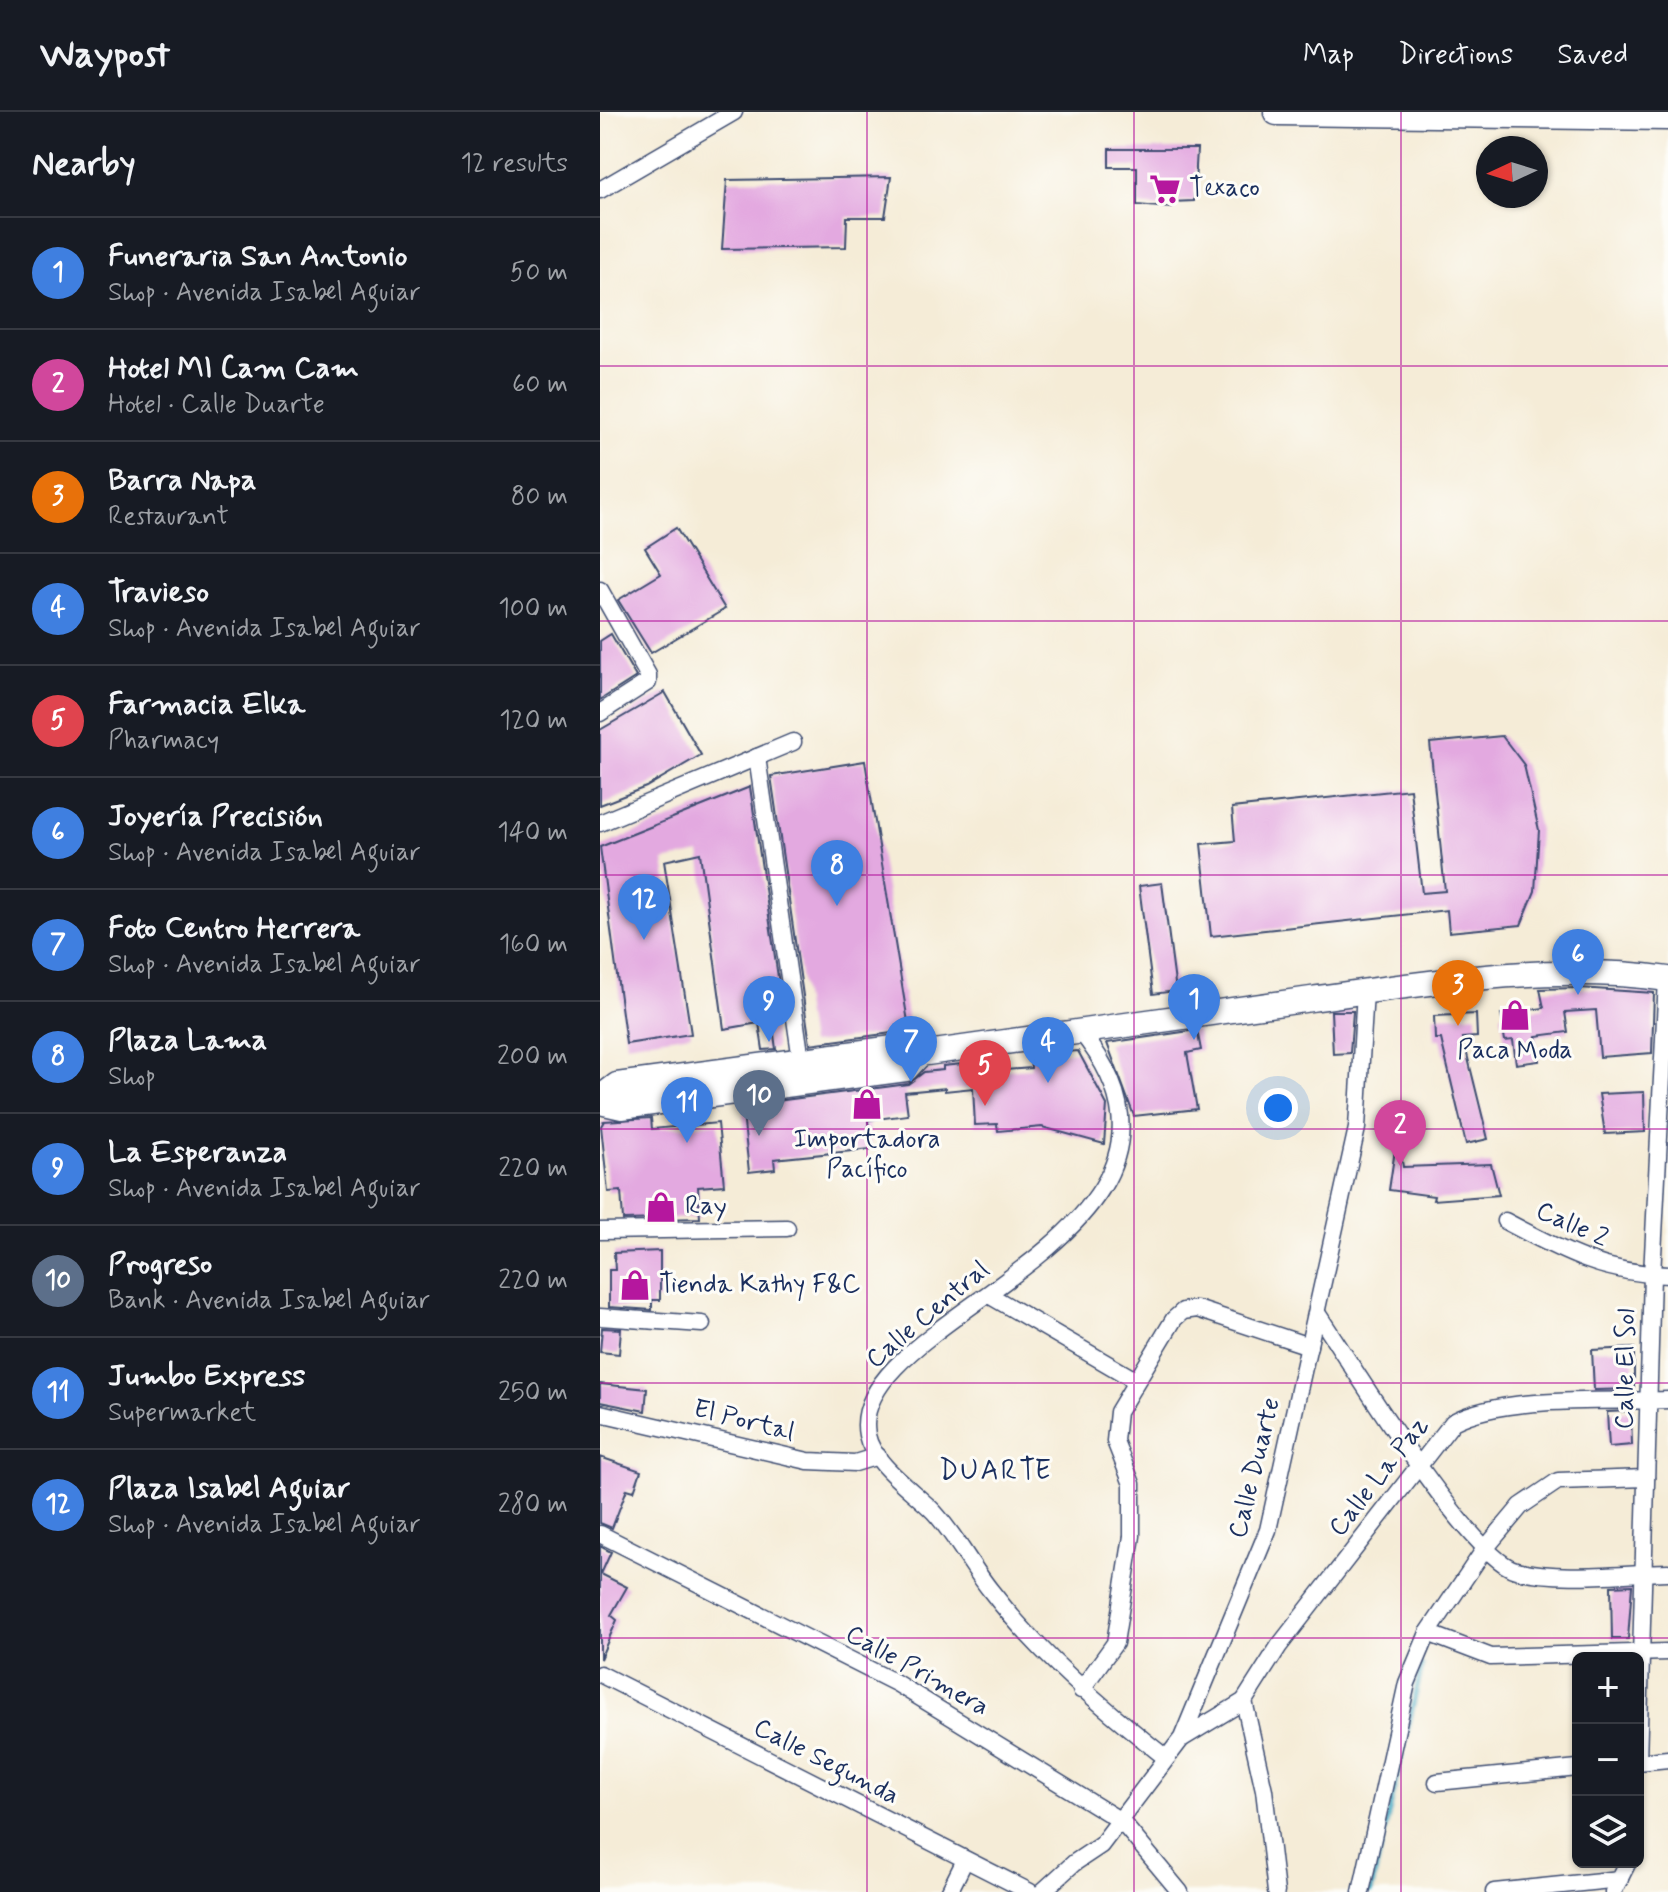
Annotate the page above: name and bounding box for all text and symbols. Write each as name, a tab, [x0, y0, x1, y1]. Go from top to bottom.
text: Waypost	[40, 31, 170, 80]
text: Map	[1303, 37, 1354, 74]
text: Directions	[1398, 37, 1513, 74]
text: Saved	[1557, 37, 1628, 74]
north arrow	[1476, 136, 1548, 208]
text: Nearby	[32, 142, 136, 187]
text: 12 results	[460, 147, 568, 181]
supermarket icon: Texaco	[1148, 172, 1182, 206]
place label: Texaco	[1189, 172, 1260, 206]
text: Funeraria San Antonio	[108, 237, 408, 276]
text: 1	[52, 256, 64, 290]
text: 50 m	[510, 256, 568, 290]
text: Shop · Avenida Isabel Aguiar	[108, 276, 421, 310]
text: Hotel MI Cam Cam	[108, 349, 359, 388]
text: 2	[52, 368, 64, 402]
text: 60 m	[512, 368, 568, 402]
text: Hotel · Calle Duarte	[108, 388, 325, 422]
text: Barra Napa	[108, 461, 256, 500]
text: 3	[52, 480, 64, 514]
text: 80 m	[511, 480, 568, 514]
text: Restaurant	[108, 500, 229, 534]
text: Travieso	[108, 573, 209, 612]
text: 4	[50, 592, 66, 626]
text: 100 m	[498, 592, 568, 626]
text: Shop · Avenida Isabel Aguiar	[108, 612, 421, 646]
text: Farmacia Elka	[108, 685, 305, 724]
text: 5	[50, 704, 66, 738]
text: 120 m	[499, 704, 568, 738]
text: Pharmacy	[108, 724, 219, 758]
text: Joyería Precisión	[108, 797, 323, 836]
text: 6	[51, 816, 65, 850]
text: 140 m	[497, 816, 568, 850]
text: Shop · Avenida Isabel Aguiar	[108, 836, 421, 870]
pin: 8	[811, 840, 863, 906]
pin: 12	[618, 874, 670, 940]
text: Foto Centro Herrera	[108, 909, 360, 948]
text: 7	[50, 928, 66, 962]
text: 160 m	[499, 928, 568, 962]
pin: 6	[1552, 929, 1604, 995]
text: Shop · Avenida Isabel Aguiar	[108, 948, 421, 982]
pin: 3	[1432, 960, 1484, 1026]
pin: 1	[1168, 974, 1220, 1040]
pin: 9	[743, 976, 795, 1042]
shop icon: Paca Moda	[1498, 998, 1532, 1032]
pin: 7	[885, 1016, 937, 1082]
pin: 4	[1022, 1017, 1074, 1083]
text: Plaza Lama	[108, 1021, 267, 1060]
place label: Paca Moda	[1457, 1034, 1573, 1068]
text: 8	[51, 1040, 65, 1074]
text: 200 m	[497, 1040, 568, 1074]
pin: 5	[959, 1040, 1011, 1106]
text: Shop	[108, 1060, 156, 1094]
pin: 10	[733, 1070, 785, 1136]
pin: 11	[661, 1077, 713, 1143]
shop icon: Importadora Pacífico	[850, 1087, 884, 1121]
your location	[1258, 1088, 1298, 1128]
pin: 2	[1374, 1100, 1426, 1166]
place label: Importadora Pacífico	[793, 1123, 941, 1187]
text: La Esperanza	[108, 1133, 287, 1172]
text: 9	[52, 1152, 64, 1186]
text: 220 m	[498, 1152, 568, 1186]
text: Shop · Avenida Isabel Aguiar	[108, 1172, 421, 1206]
shop icon: Ray	[644, 1190, 678, 1224]
place label: Ray	[685, 1190, 727, 1224]
street label: Calle 2	[1531, 1194, 1614, 1256]
text: Progreso	[108, 1245, 212, 1284]
street label: Calle Central	[859, 1253, 997, 1377]
text: 10	[45, 1264, 71, 1298]
text: 220 m	[498, 1264, 568, 1298]
shop icon: Tienda Kathy F&C	[618, 1268, 652, 1302]
place label: Tienda Kathy F&C	[659, 1268, 860, 1302]
text: Bank · Avenida Isabel Aguiar	[108, 1284, 430, 1318]
street label: Calle El Sol	[1608, 1308, 1644, 1430]
text: Jumbo Express	[108, 1357, 305, 1396]
text: 11	[47, 1376, 69, 1410]
text: 250 m	[498, 1376, 568, 1410]
street label: El Portal	[690, 1392, 798, 1450]
street label: Calle Duarte	[1221, 1394, 1289, 1542]
text: Supermarket	[108, 1396, 256, 1430]
street label: Calle La Paz	[1322, 1410, 1436, 1544]
district label: DUARTE	[939, 1453, 1053, 1490]
text: Plaza Isabel Aguiar	[108, 1469, 350, 1508]
text: 12	[45, 1488, 71, 1522]
text: 280 m	[498, 1488, 568, 1522]
text: Shop · Avenida Isabel Aguiar	[108, 1508, 421, 1542]
street label: Calle Primera	[839, 1618, 995, 1724]
map controls	[1572, 1652, 1644, 1868]
button: +	[1572, 1652, 1644, 1724]
street label: Calle Segunda	[746, 1711, 905, 1816]
button: −	[1572, 1724, 1644, 1796]
button: layers	[1572, 1796, 1644, 1868]

